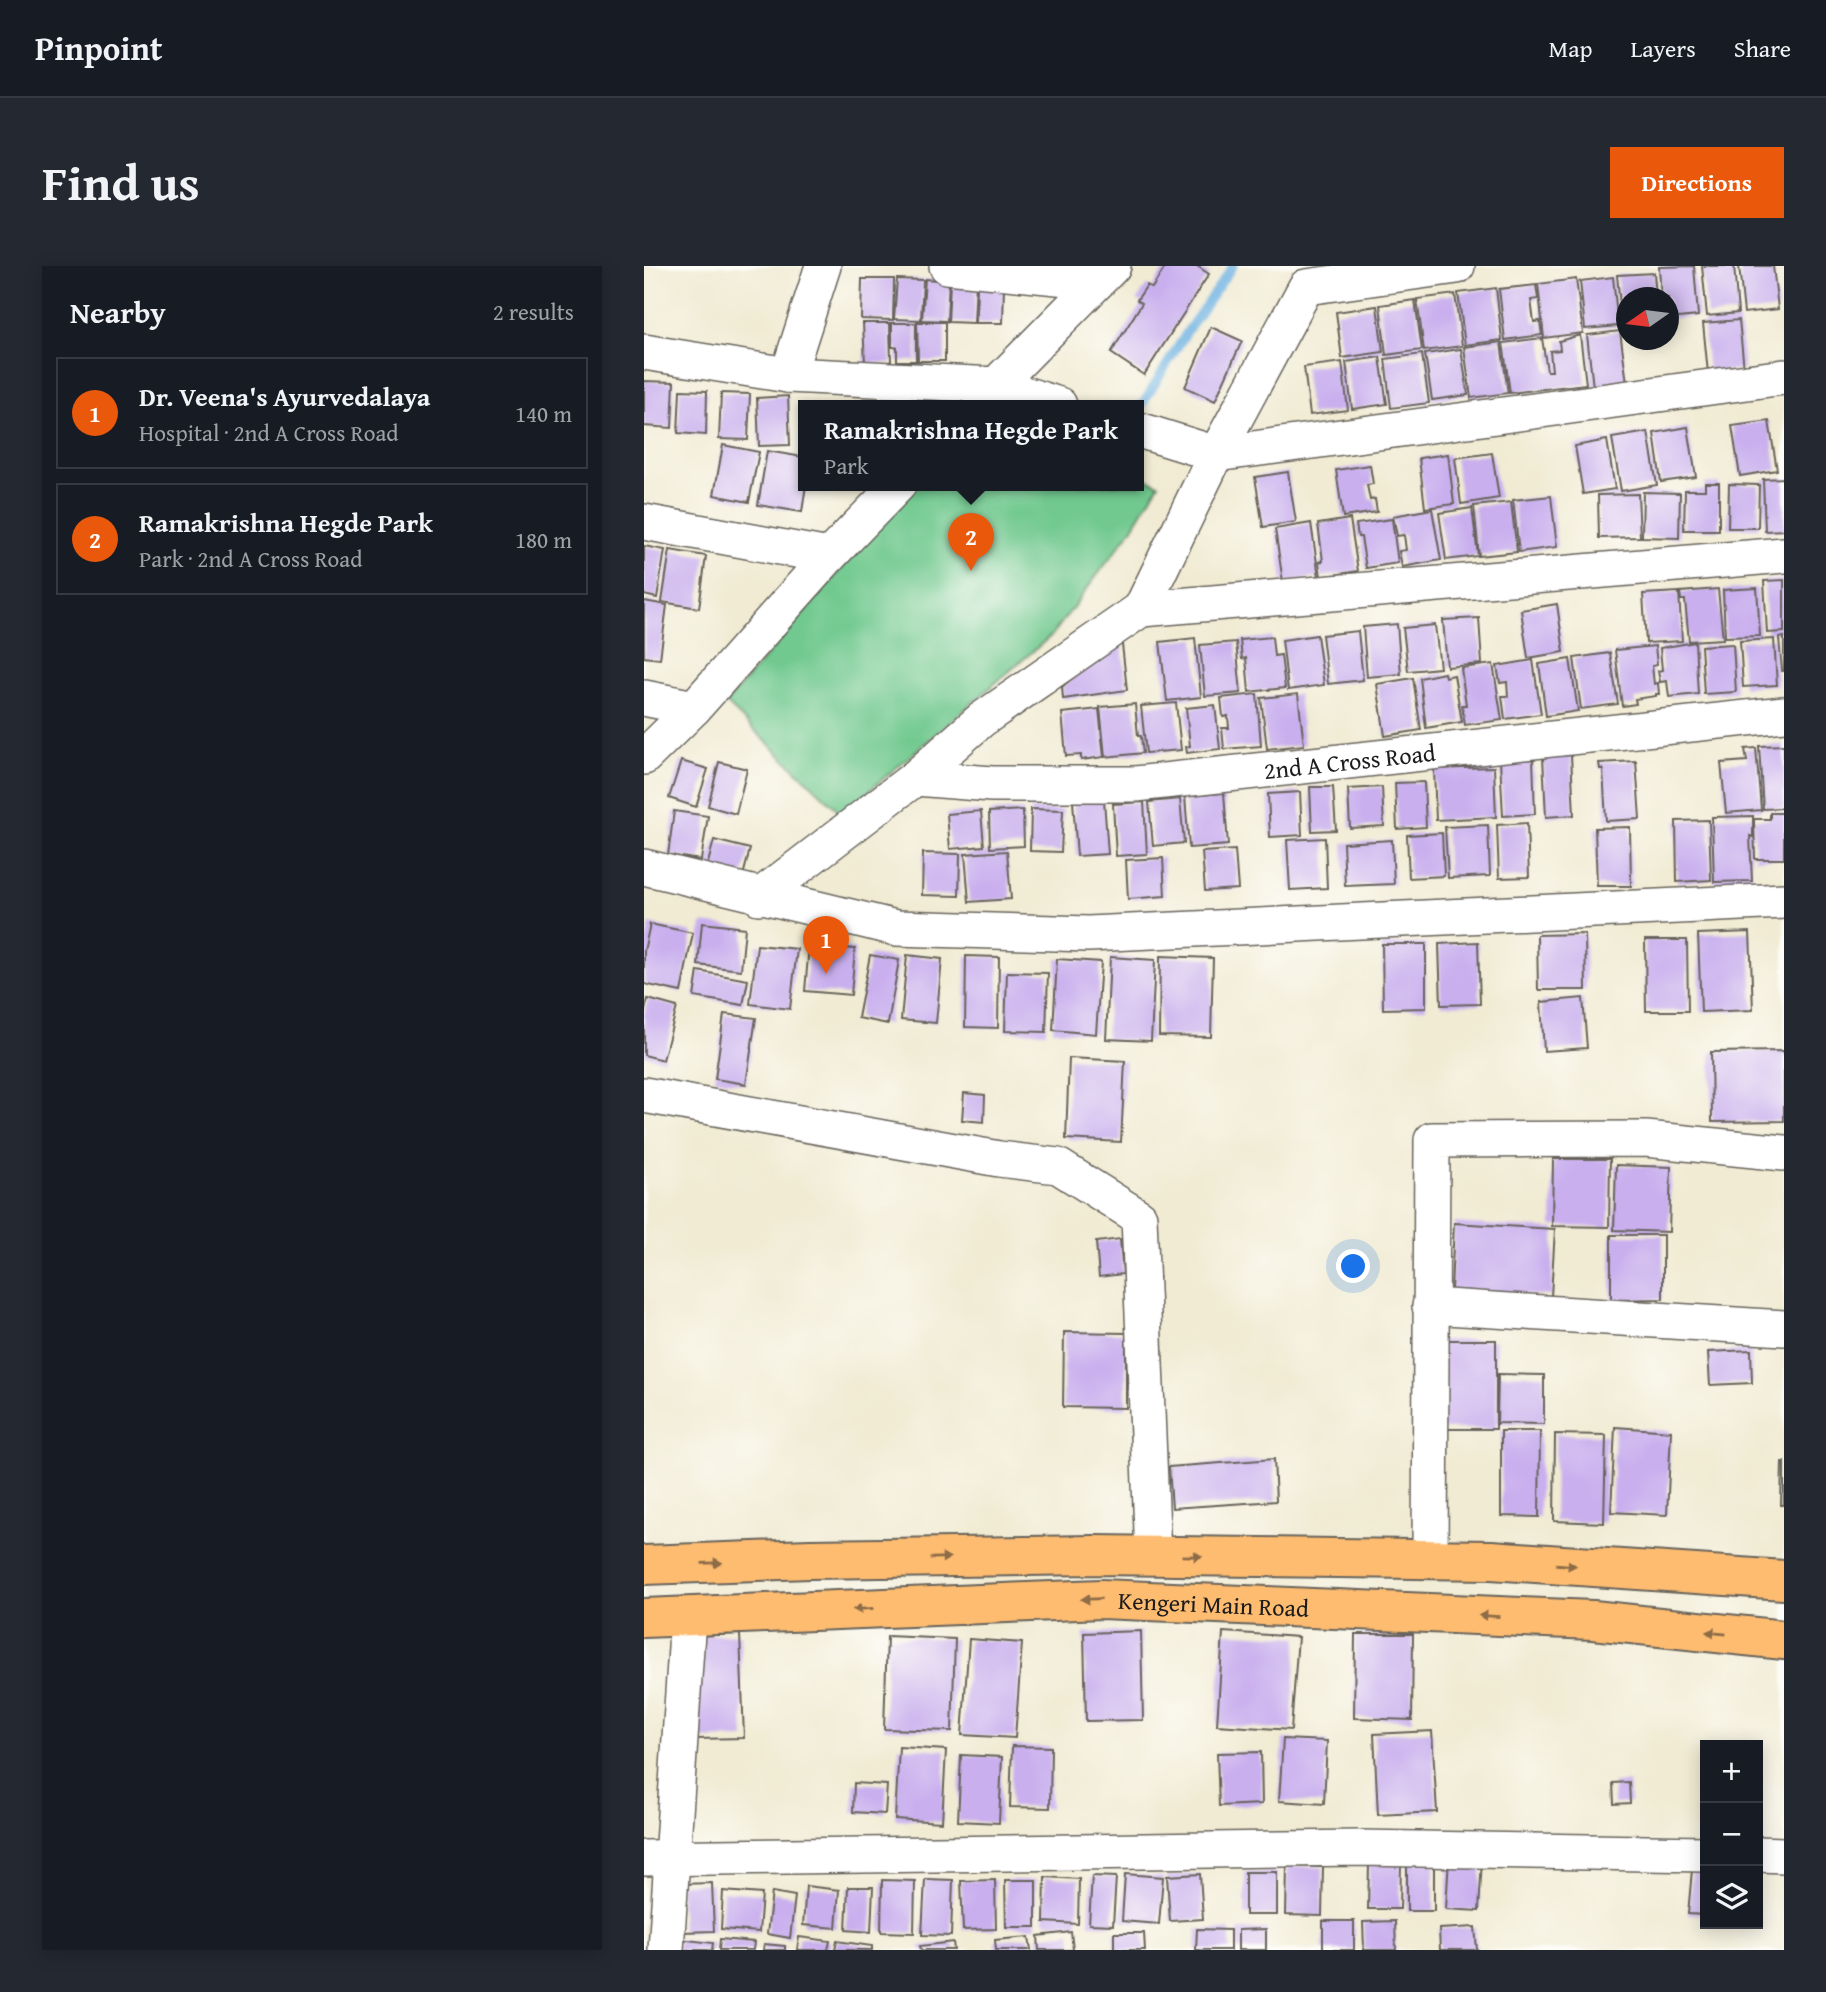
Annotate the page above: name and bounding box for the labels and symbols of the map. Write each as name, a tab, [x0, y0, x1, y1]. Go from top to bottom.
north arrow	[1616, 287, 1679, 350]
pin: 2	[948, 513, 994, 571]
street label: 2nd A Cross Road	[1262, 734, 1437, 788]
pin: 1	[803, 916, 849, 974]
your location	[1336, 1249, 1370, 1283]
one-way arrow	[1181, 1551, 1203, 1562]
one-way arrow	[929, 1552, 951, 1564]
one-way arrow	[701, 1557, 723, 1568]
one-way arrow	[1555, 1560, 1577, 1571]
street label: Kengeri Main Road	[1117, 1582, 1310, 1625]
one-way arrow	[1080, 1594, 1102, 1605]
one-way arrow	[852, 1604, 874, 1615]
one-way arrow	[1478, 1610, 1500, 1621]
one-way arrow	[1705, 1627, 1727, 1638]

